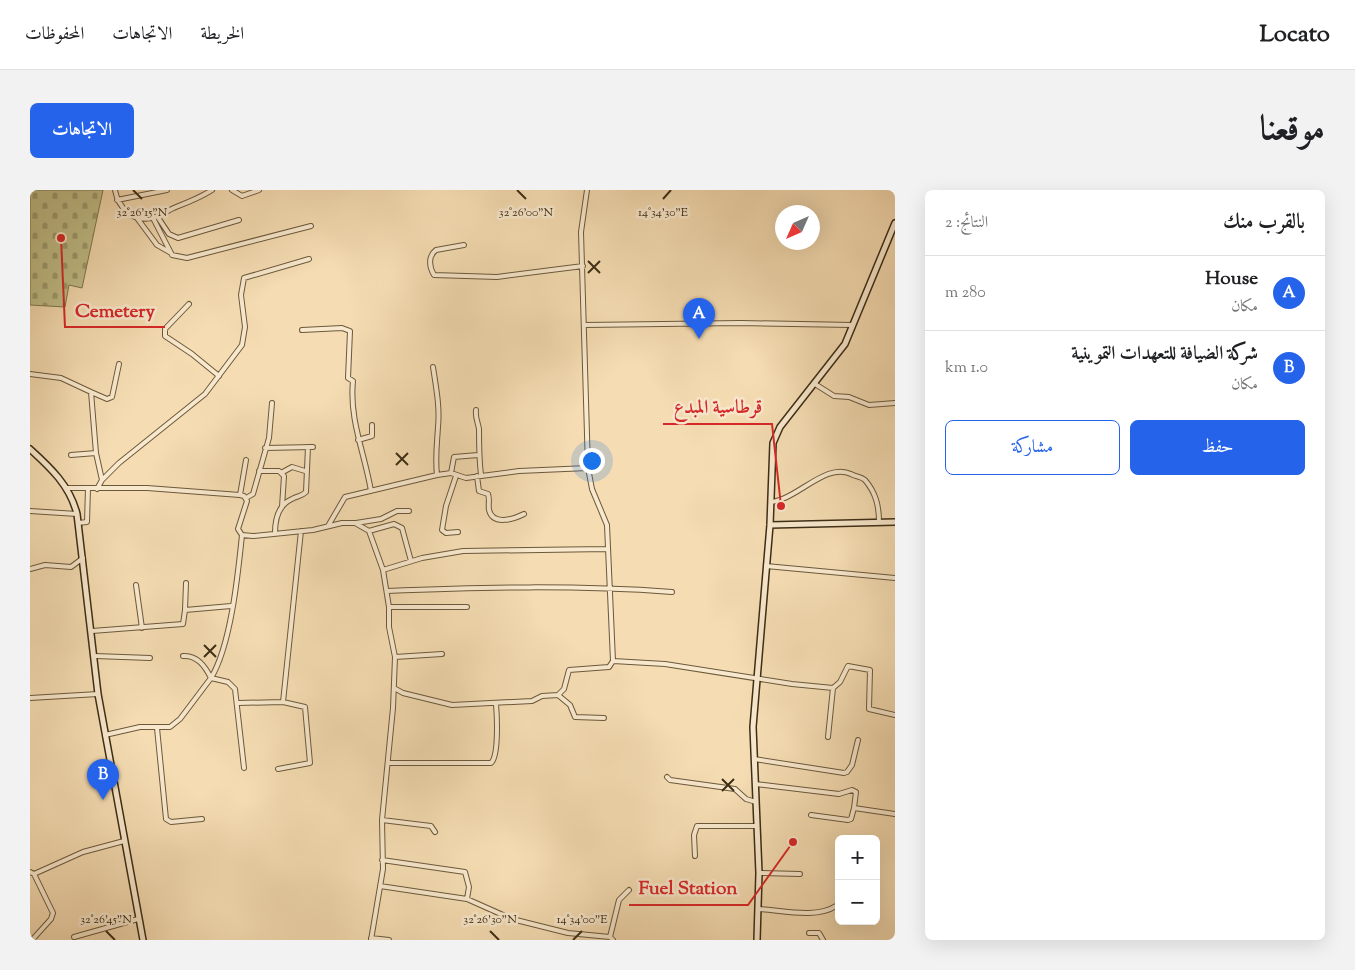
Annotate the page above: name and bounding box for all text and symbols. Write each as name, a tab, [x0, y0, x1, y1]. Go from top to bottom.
text: Locato	[1259, 18, 1330, 52]
text: المحفوظات	[25, 22, 84, 48]
text: الاتجاهات	[112, 22, 172, 48]
text: الخريطة	[200, 22, 244, 48]
button: الاتجاهات	[30, 103, 134, 158]
text: موقعنا	[1260, 105, 1325, 156]
text: 32°26'15"N	[117, 204, 168, 222]
text: 32°26'00"N	[499, 204, 554, 222]
text: 14°34'30"E	[638, 204, 689, 222]
north arrow	[775, 205, 820, 250]
text: بالقرب منك	[1223, 208, 1305, 238]
text: النتائج: 2	[945, 212, 988, 235]
text: House	[1205, 266, 1258, 293]
text: 280 m	[945, 282, 986, 305]
text: A	[1283, 282, 1296, 305]
callout: Cemetery	[65, 293, 165, 327]
text: مكان	[1231, 296, 1258, 319]
pin: A	[683, 298, 715, 339]
text: Cemetery	[75, 299, 155, 326]
text: شركة الضيافة للتعهدات التموينية	[1071, 341, 1258, 368]
text: 1.0 km	[945, 357, 988, 380]
text: B	[1284, 357, 1294, 380]
text: مكان	[1231, 374, 1258, 397]
callout: قرطاسية المبدع	[663, 390, 772, 424]
text: قرطاسية المبدع	[674, 395, 762, 422]
button: مشاركة	[945, 420, 1120, 475]
button: حفظ	[1130, 420, 1305, 475]
your location	[579, 448, 605, 474]
pin: B	[87, 759, 119, 800]
map controls	[835, 835, 880, 925]
button: +	[835, 835, 880, 880]
callout: Fuel Station	[629, 871, 748, 905]
text: Fuel Station	[638, 876, 738, 903]
button: −	[835, 880, 880, 925]
text: 32°26'45"N	[80, 911, 132, 929]
text: 32°26'30"N	[463, 911, 517, 929]
text: 14°34'00"E	[556, 911, 608, 929]

